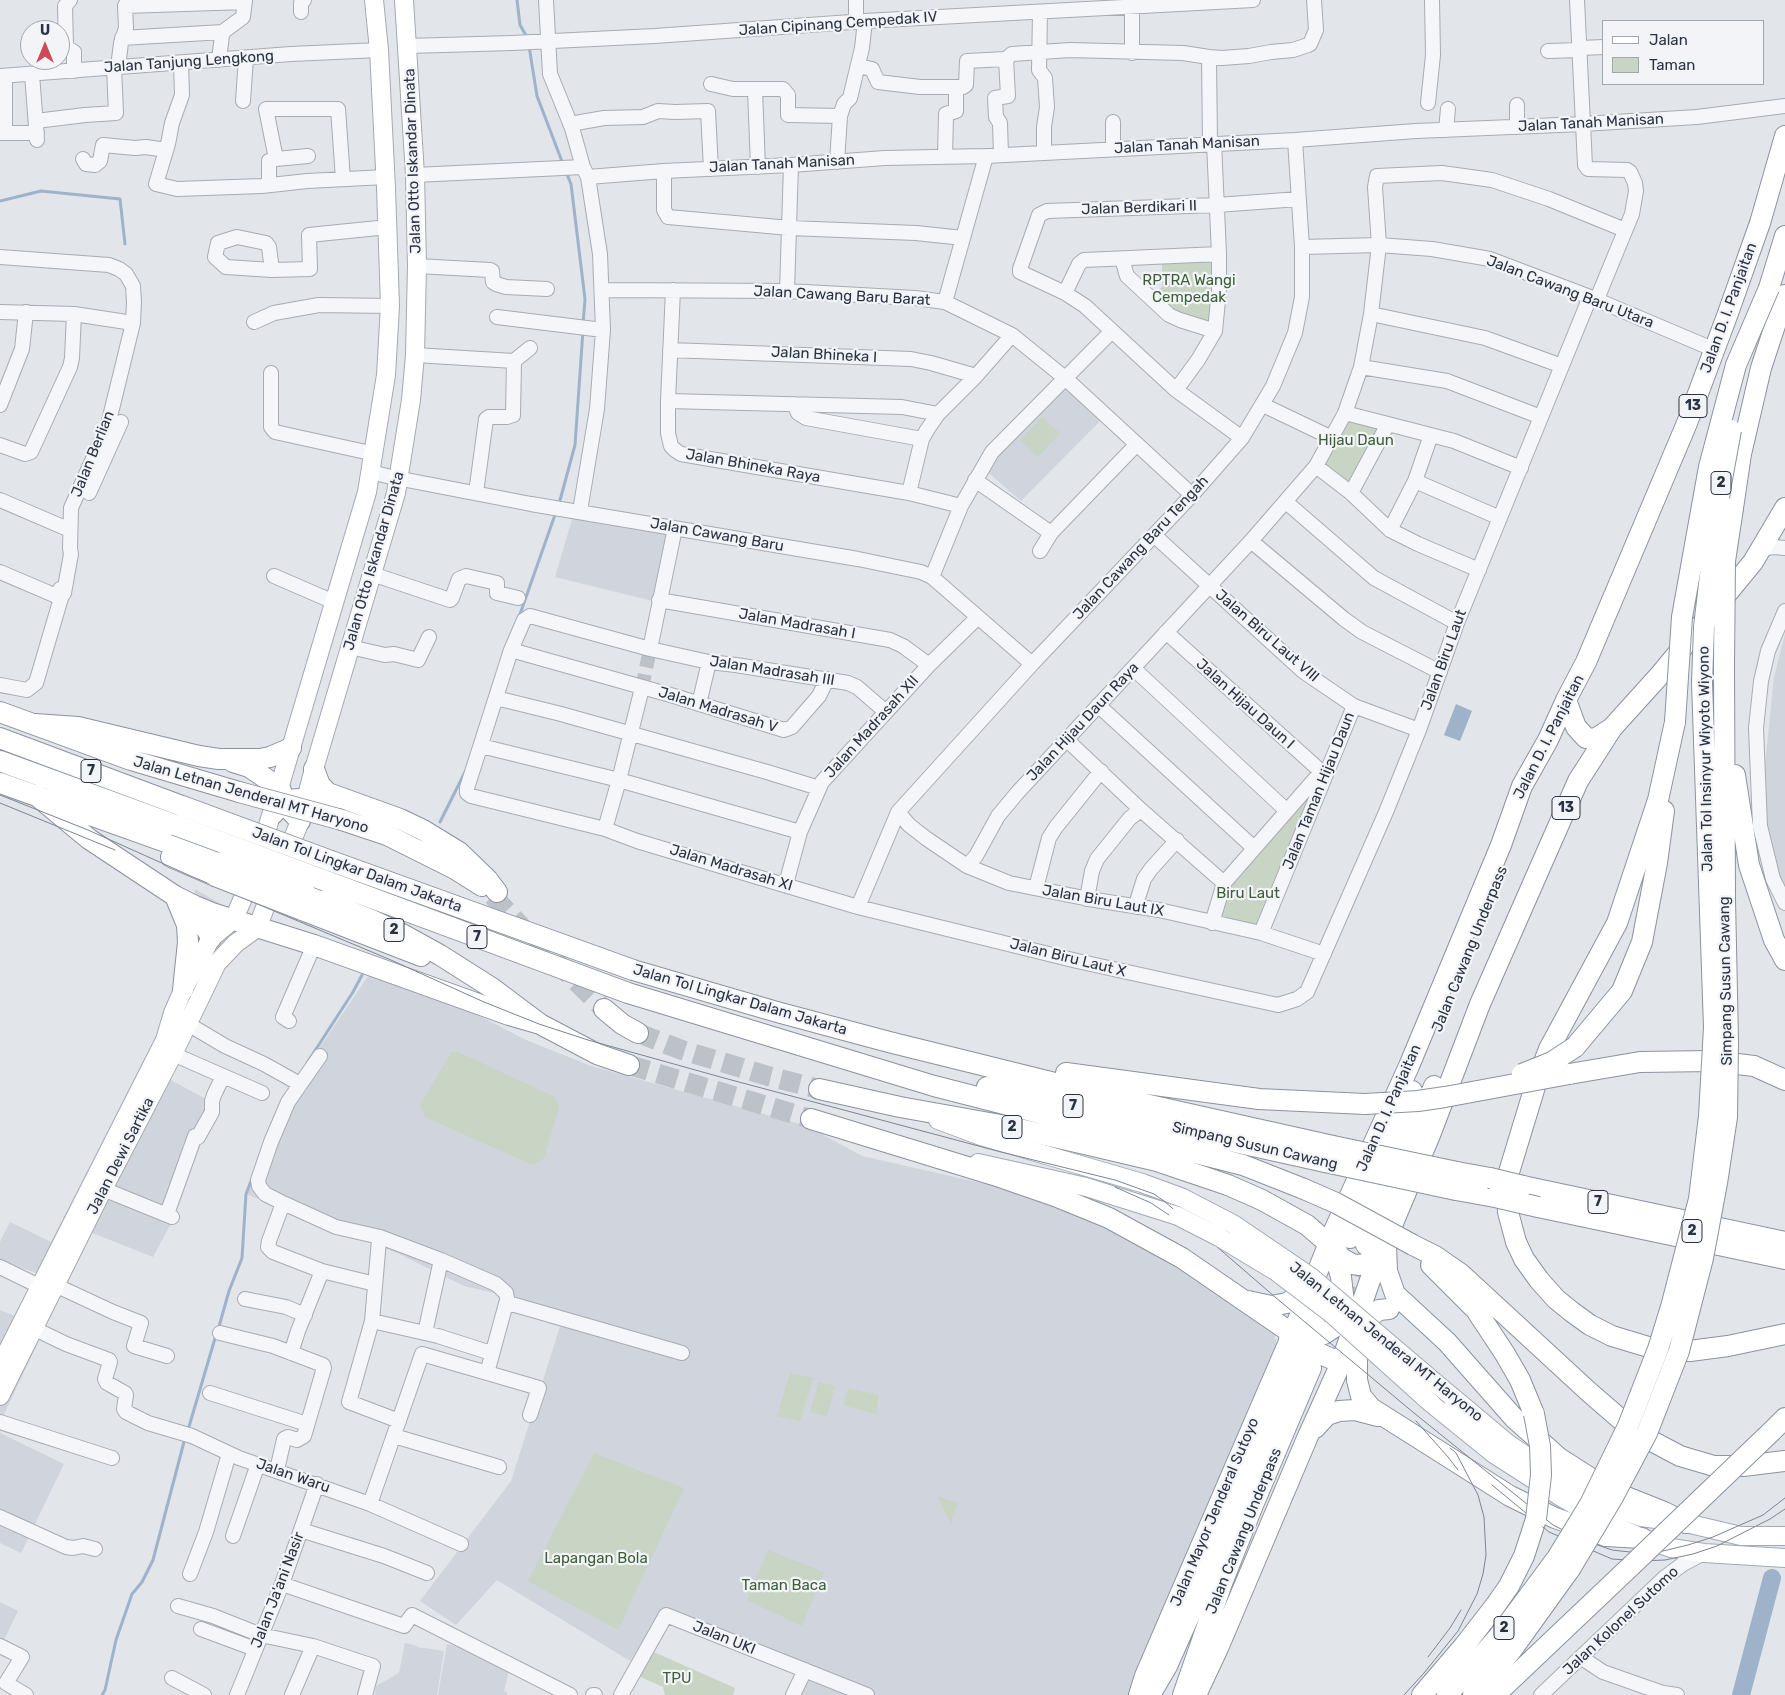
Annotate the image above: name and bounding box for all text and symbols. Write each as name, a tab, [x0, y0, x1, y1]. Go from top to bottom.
street label: Jalan Cipinang Cempedak IV	[738, 8, 938, 40]
north arrow	[20, 20, 70, 70]
legend	[1602, 20, 1765, 85]
text: U	[40, 22, 50, 39]
text: Jalan	[1649, 31, 1688, 49]
street label: Jalan Tanjung Lengkong	[103, 47, 275, 77]
text: Taman	[1649, 56, 1695, 74]
street label: Jalan Otto Iskandar Dinata	[401, 68, 425, 254]
street label: Jalan Tanah Manisan	[1518, 110, 1664, 136]
street label: Jalan Tanah Manisan	[1114, 132, 1260, 158]
street label: Jalan Tanah Manisan	[709, 151, 855, 177]
street label: Jalan Berdikari II	[1081, 197, 1197, 219]
street label: Jalan D. I. Panjaitan	[1697, 240, 1761, 376]
street label: Jalan Cawang Baru Utara	[1484, 252, 1656, 332]
park label: RPTRA Wangi Cempedak	[1142, 272, 1236, 307]
street label: Jalan Cawang Baru Barat	[753, 282, 931, 310]
street label: Jalan Bhineka I	[770, 343, 878, 367]
road number: 13	[1679, 394, 1707, 418]
street label: Jalan Berlian	[68, 408, 118, 500]
park label: Hijau Daun	[1318, 432, 1394, 450]
street label: Jalan Bhineka Raya	[684, 445, 822, 487]
street label: Jalan Otto Iskandar Dinata	[340, 469, 408, 653]
street label: Jalan Cawang Baru Tengah	[1070, 472, 1212, 624]
road number: 2	[1711, 472, 1731, 494]
street label: Jalan Cawang Baru	[649, 514, 785, 556]
street label: Jalan Biru Laut VIII	[1211, 586, 1323, 686]
street label: Jalan Madrasah I	[737, 605, 857, 643]
street label: Jalan Biru Laut	[1417, 607, 1471, 713]
street label: Jalan Tol Insinyur Wiyoto Wiyono	[1695, 646, 1717, 872]
street label: Jalan Madrasah III	[708, 652, 836, 690]
street label: Jalan Hijau Daun I	[1192, 655, 1298, 753]
street label: Jalan Hijau Daun Raya	[1023, 659, 1143, 785]
street label: Jalan Madrasah XII	[821, 672, 923, 782]
street label: Jalan D. I. Panjaitan	[1510, 672, 1588, 802]
street label: Jalan Madrasah V	[656, 683, 780, 737]
street label: Jalan Taman Hijau Daun	[1279, 710, 1359, 872]
street label: Jalan Letnan Jenderal MT Haryono	[131, 753, 371, 837]
road number: 7	[81, 759, 101, 782]
road number: 13	[1552, 796, 1580, 820]
street label: Jalan Tol Lingkar Dalam Jakarta	[250, 824, 464, 916]
street label: Jalan Madrasah XI	[667, 841, 795, 895]
street label: Jalan Cawang Underpass	[1428, 863, 1512, 1035]
street label: Jalan Biru Laut IX	[1041, 881, 1165, 921]
park label: Biru Laut	[1216, 885, 1280, 903]
street label: Simpang Susun Cawang	[1716, 896, 1736, 1066]
road number: 2	[384, 918, 404, 942]
road number: 7	[467, 926, 487, 949]
street label: Jalan Biru Laut X	[1008, 935, 1128, 981]
street label: Jalan Tol Lingkar Dalam Jakarta	[631, 961, 849, 1039]
street label: Jalan D. I. Panjaitan	[1353, 1042, 1425, 1174]
street label: Jalan Dewi Sartika	[84, 1094, 158, 1218]
road number: 7	[1063, 1094, 1083, 1118]
road number: 2	[1002, 1116, 1022, 1138]
street label: Simpang Susun Cawang	[1170, 1118, 1340, 1174]
road number: 7	[1588, 1190, 1608, 1214]
road number: 2	[1682, 1220, 1702, 1242]
street label: Jalan Letnan Jenderal MT Haryono	[1286, 1258, 1486, 1426]
street label: Jalan Mayor Jenderal Sutoyo	[1167, 1415, 1263, 1609]
street label: Jalan Cawang Underpass	[1202, 1445, 1286, 1617]
street label: Jalan Waru	[254, 1455, 332, 1497]
street label: Jalan Ja'ani Nasir	[248, 1529, 308, 1651]
park label: Lapangan Bola	[544, 1550, 648, 1568]
street label: Jalan Kolonel Sutomo	[1559, 1563, 1683, 1679]
park label: Taman Baca	[742, 1577, 826, 1595]
road number: 2	[1494, 1616, 1514, 1640]
street label: Jalan UKI	[690, 1617, 758, 1659]
park label: TPU	[663, 1670, 691, 1688]

